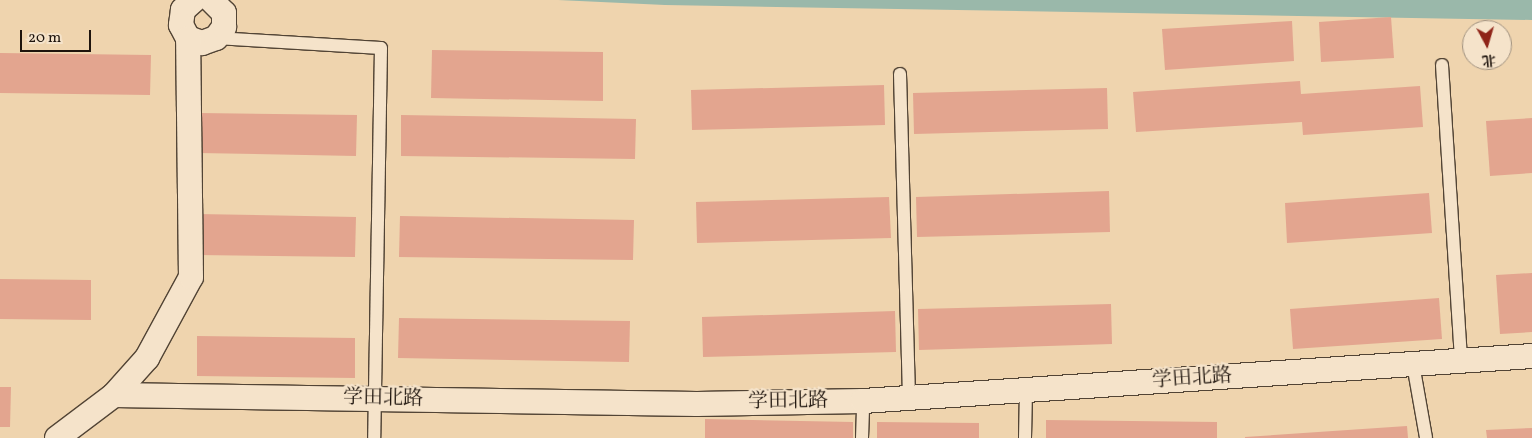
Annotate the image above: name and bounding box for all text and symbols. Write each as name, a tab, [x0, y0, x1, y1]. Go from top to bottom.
scale bar	[22, 20, 94, 52]
north arrow	[1462, 20, 1512, 70]
text: 20 m	[28, 28, 61, 49]
text: 北	[1481, 49, 1496, 70]
street label: 学田北路	[1151, 364, 1233, 394]
street label: 学田北路	[343, 386, 423, 412]
street label: 学田北路	[748, 389, 828, 415]

